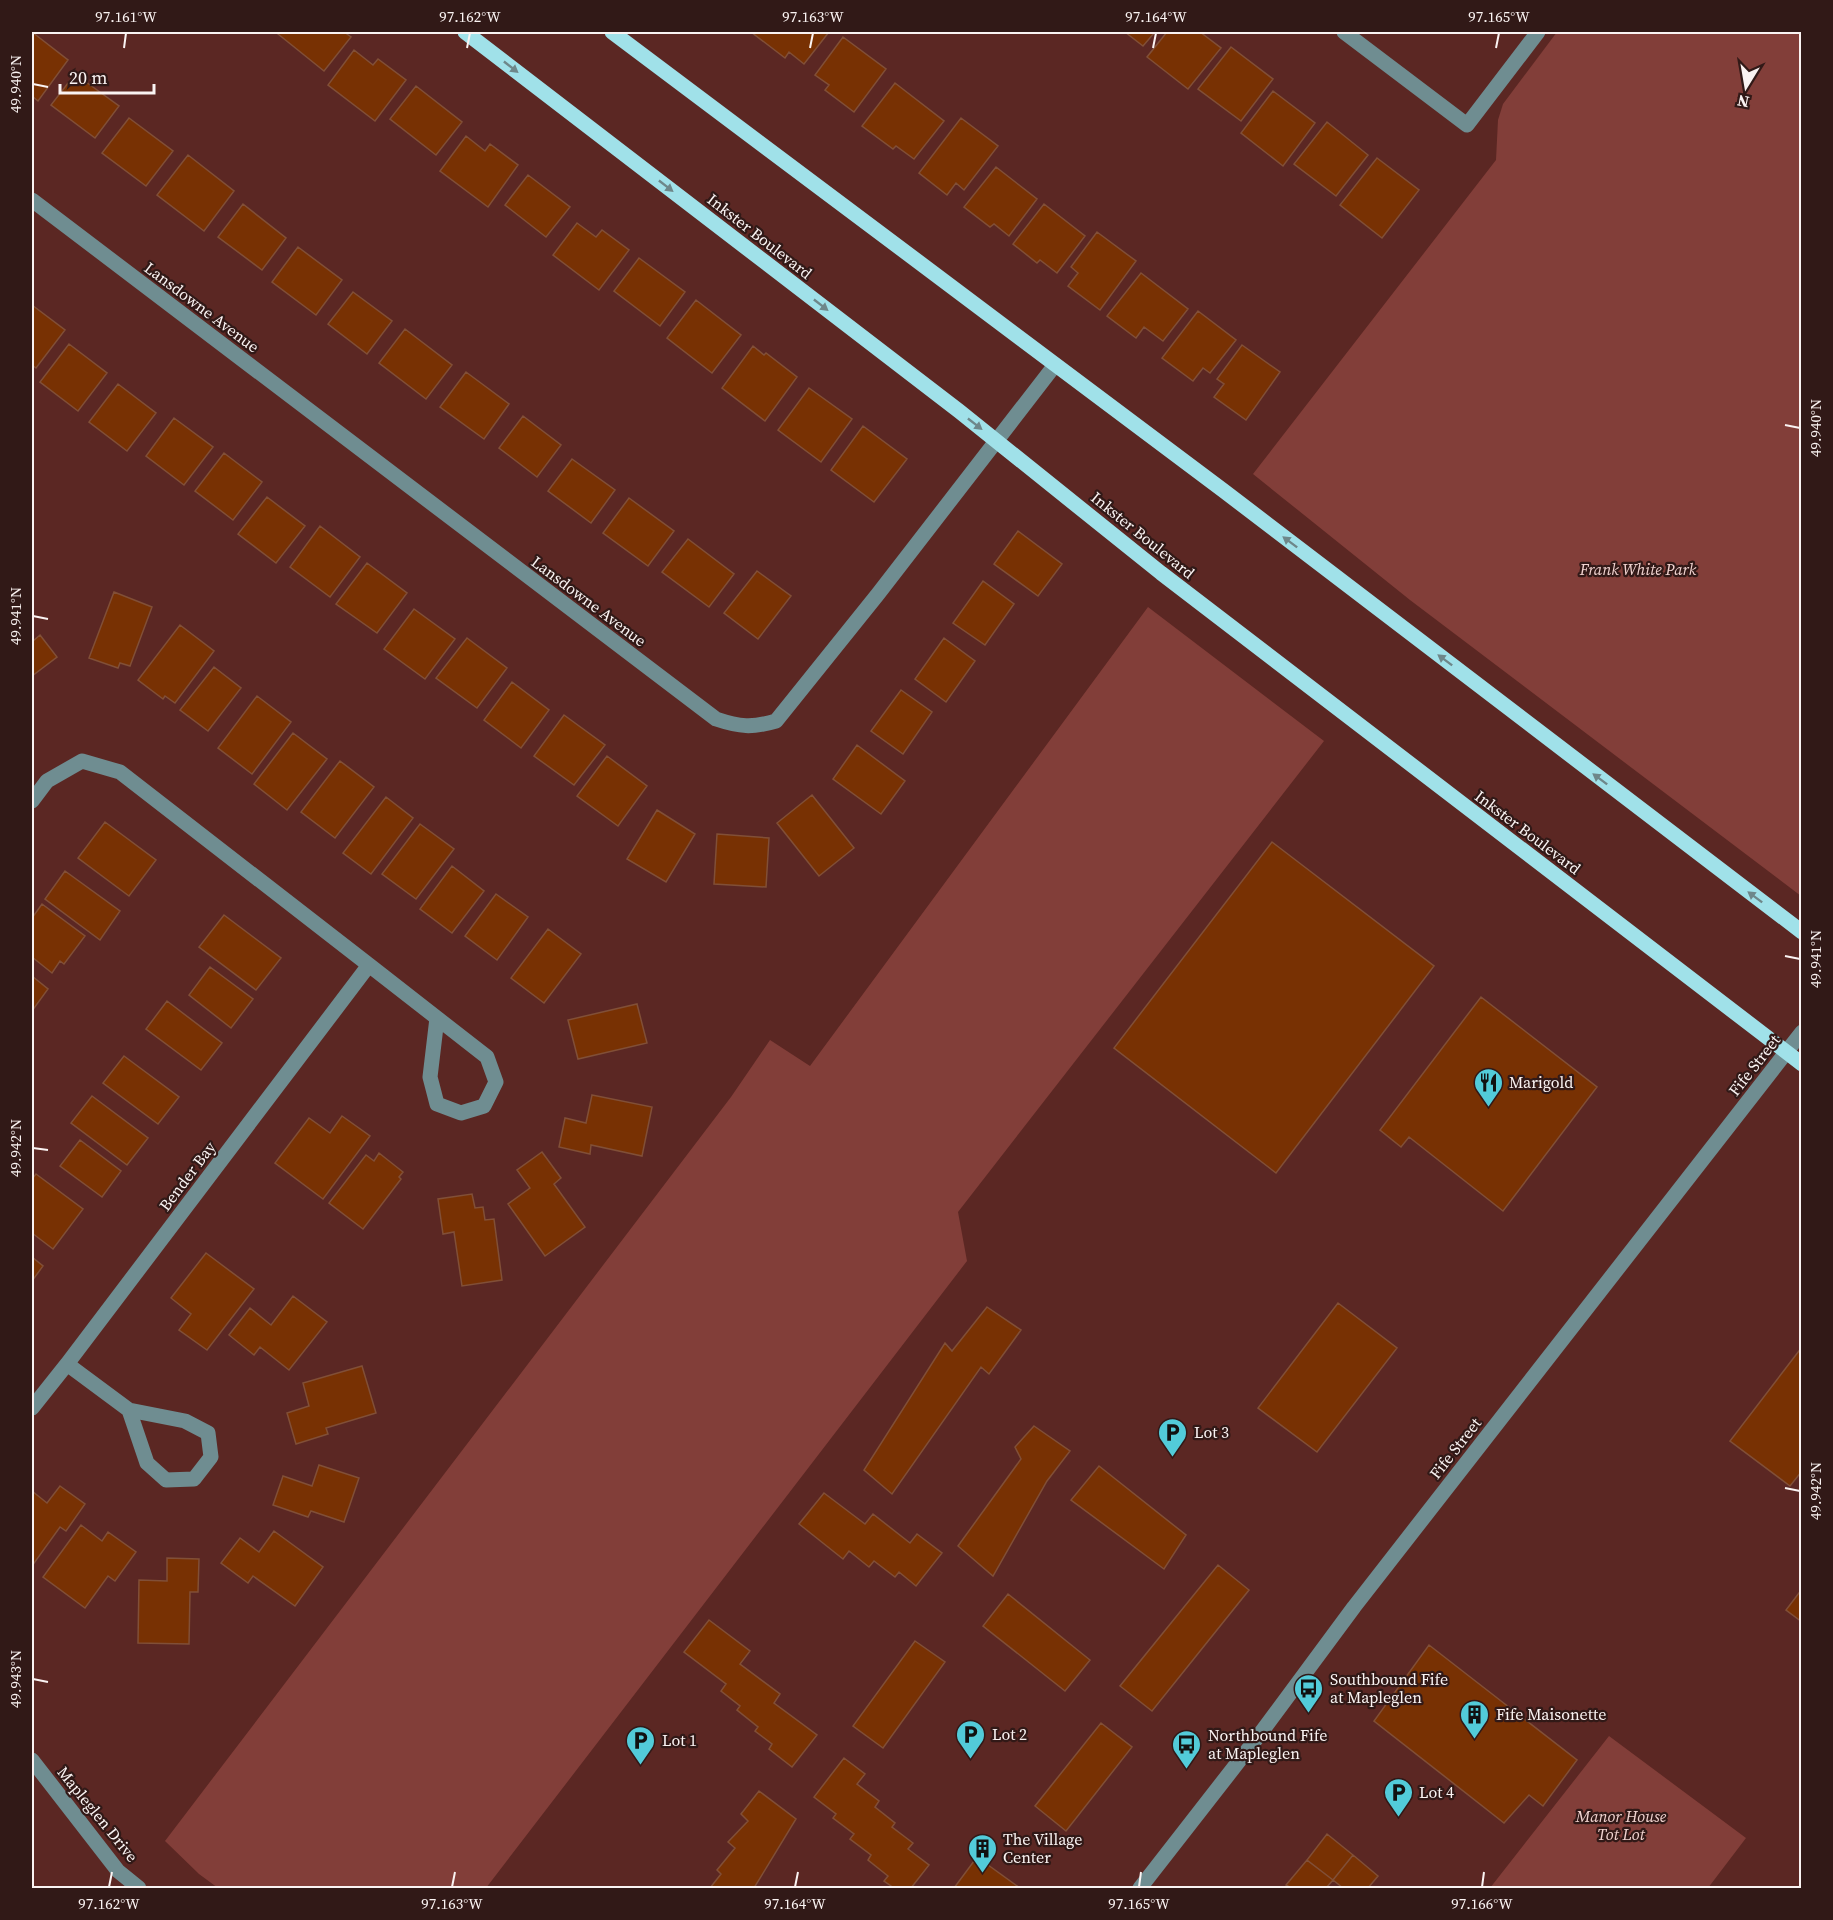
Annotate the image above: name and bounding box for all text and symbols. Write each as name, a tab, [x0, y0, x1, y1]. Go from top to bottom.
text: 97.161°W	[95, 6, 157, 27]
text: 97.162°W	[439, 6, 501, 27]
text: 97.163°W	[782, 6, 844, 27]
text: 97.164°W	[1125, 6, 1187, 27]
text: 97.165°W	[1468, 6, 1530, 27]
text: 49.940°N	[5, 55, 26, 113]
scale bar	[60, 57, 154, 95]
north arrow	[1716, 57, 1776, 117]
one-way arrow	[504, 61, 519, 73]
text: 20 m	[69, 65, 107, 90]
text: N	[1735, 90, 1751, 114]
one-way arrow	[658, 180, 674, 192]
street label: Inkster Boulevard	[703, 188, 817, 284]
street label: Lansdowne Avenue	[140, 257, 264, 357]
one-way arrow	[813, 298, 828, 310]
text: 49.940°N	[1805, 399, 1826, 457]
one-way arrow	[967, 417, 983, 430]
street label: Inkster Boulevard	[1087, 486, 1199, 584]
one-way arrow	[1283, 536, 1298, 548]
street label: Lansdowne Avenue	[527, 551, 651, 651]
park label: Frank White Park	[1579, 558, 1697, 580]
text: 49.941°N	[5, 587, 26, 645]
one-way arrow	[1437, 654, 1453, 667]
one-way arrow	[1592, 772, 1608, 785]
street label: Inkster Boulevard	[1471, 785, 1585, 879]
one-way arrow	[1747, 891, 1763, 903]
text: 49.941°N	[1805, 930, 1826, 988]
street label: Fife Street	[1723, 1029, 1785, 1100]
restaurant icon: Marigold	[1472, 1066, 1504, 1108]
place label: Marigold	[1509, 1071, 1573, 1093]
text: 49.942°N	[5, 1119, 26, 1177]
street label: Bender Bay	[154, 1136, 221, 1215]
street label: Fife Street	[1424, 1412, 1486, 1483]
parking icon: Lot 3	[1157, 1416, 1189, 1458]
place label: Lot 3	[1194, 1421, 1229, 1443]
text: 49.942°N	[1805, 1462, 1826, 1520]
text: 49.943°N	[5, 1650, 26, 1708]
place label: Southbound Fife at Mapleglen	[1330, 1668, 1448, 1708]
bus stop icon: Southbound Fife at Mapleglen	[1293, 1672, 1325, 1714]
building icon: Fife Maisonette	[1459, 1698, 1491, 1740]
place label: Fife Maisonette	[1496, 1703, 1606, 1725]
parking icon: Lot 2	[955, 1718, 987, 1760]
place label: Lot 2	[992, 1723, 1027, 1745]
parking icon: Lot 1	[625, 1724, 657, 1766]
place label: Northbound Fife at Mapleglen	[1208, 1724, 1327, 1764]
bus stop icon: Northbound Fife at Mapleglen	[1171, 1728, 1203, 1770]
place label: Lot 1	[662, 1729, 697, 1751]
street label: Mapleglen Drive	[53, 1762, 143, 1866]
parking icon: Lot 4	[1382, 1776, 1414, 1818]
place label: Lot 4	[1419, 1781, 1454, 1803]
park label: Manor House Tot Lot	[1575, 1805, 1667, 1845]
place label: The Village Center	[1003, 1828, 1082, 1868]
building icon: The Village Center	[966, 1832, 998, 1874]
text: 97.162°W	[78, 1893, 140, 1914]
text: 97.163°W	[421, 1893, 483, 1914]
text: 97.164°W	[764, 1893, 826, 1914]
text: 97.165°W	[1108, 1893, 1170, 1914]
text: 97.166°W	[1451, 1893, 1513, 1914]

